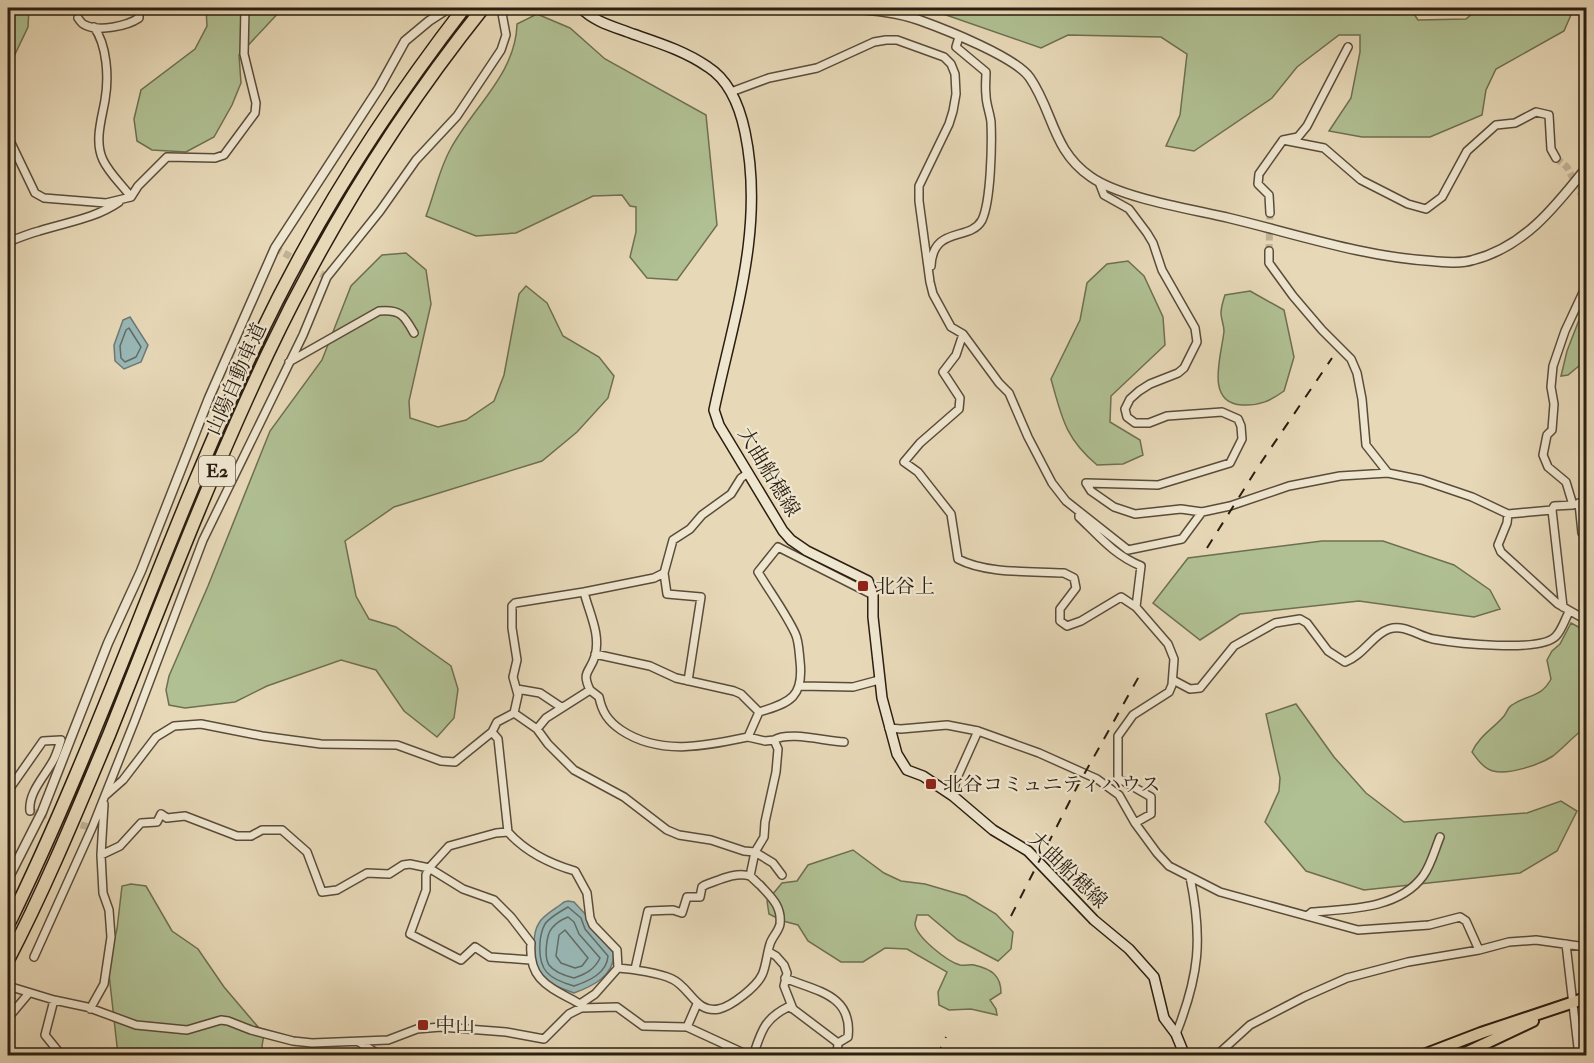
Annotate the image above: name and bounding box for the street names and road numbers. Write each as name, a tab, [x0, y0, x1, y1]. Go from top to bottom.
street label: 山陽自動車道	[200, 319, 272, 439]
street label: 大曲船穂線	[733, 423, 805, 521]
road number: E2	[199, 456, 235, 486]
street label: 大曲船穂線	[1023, 826, 1113, 914]

